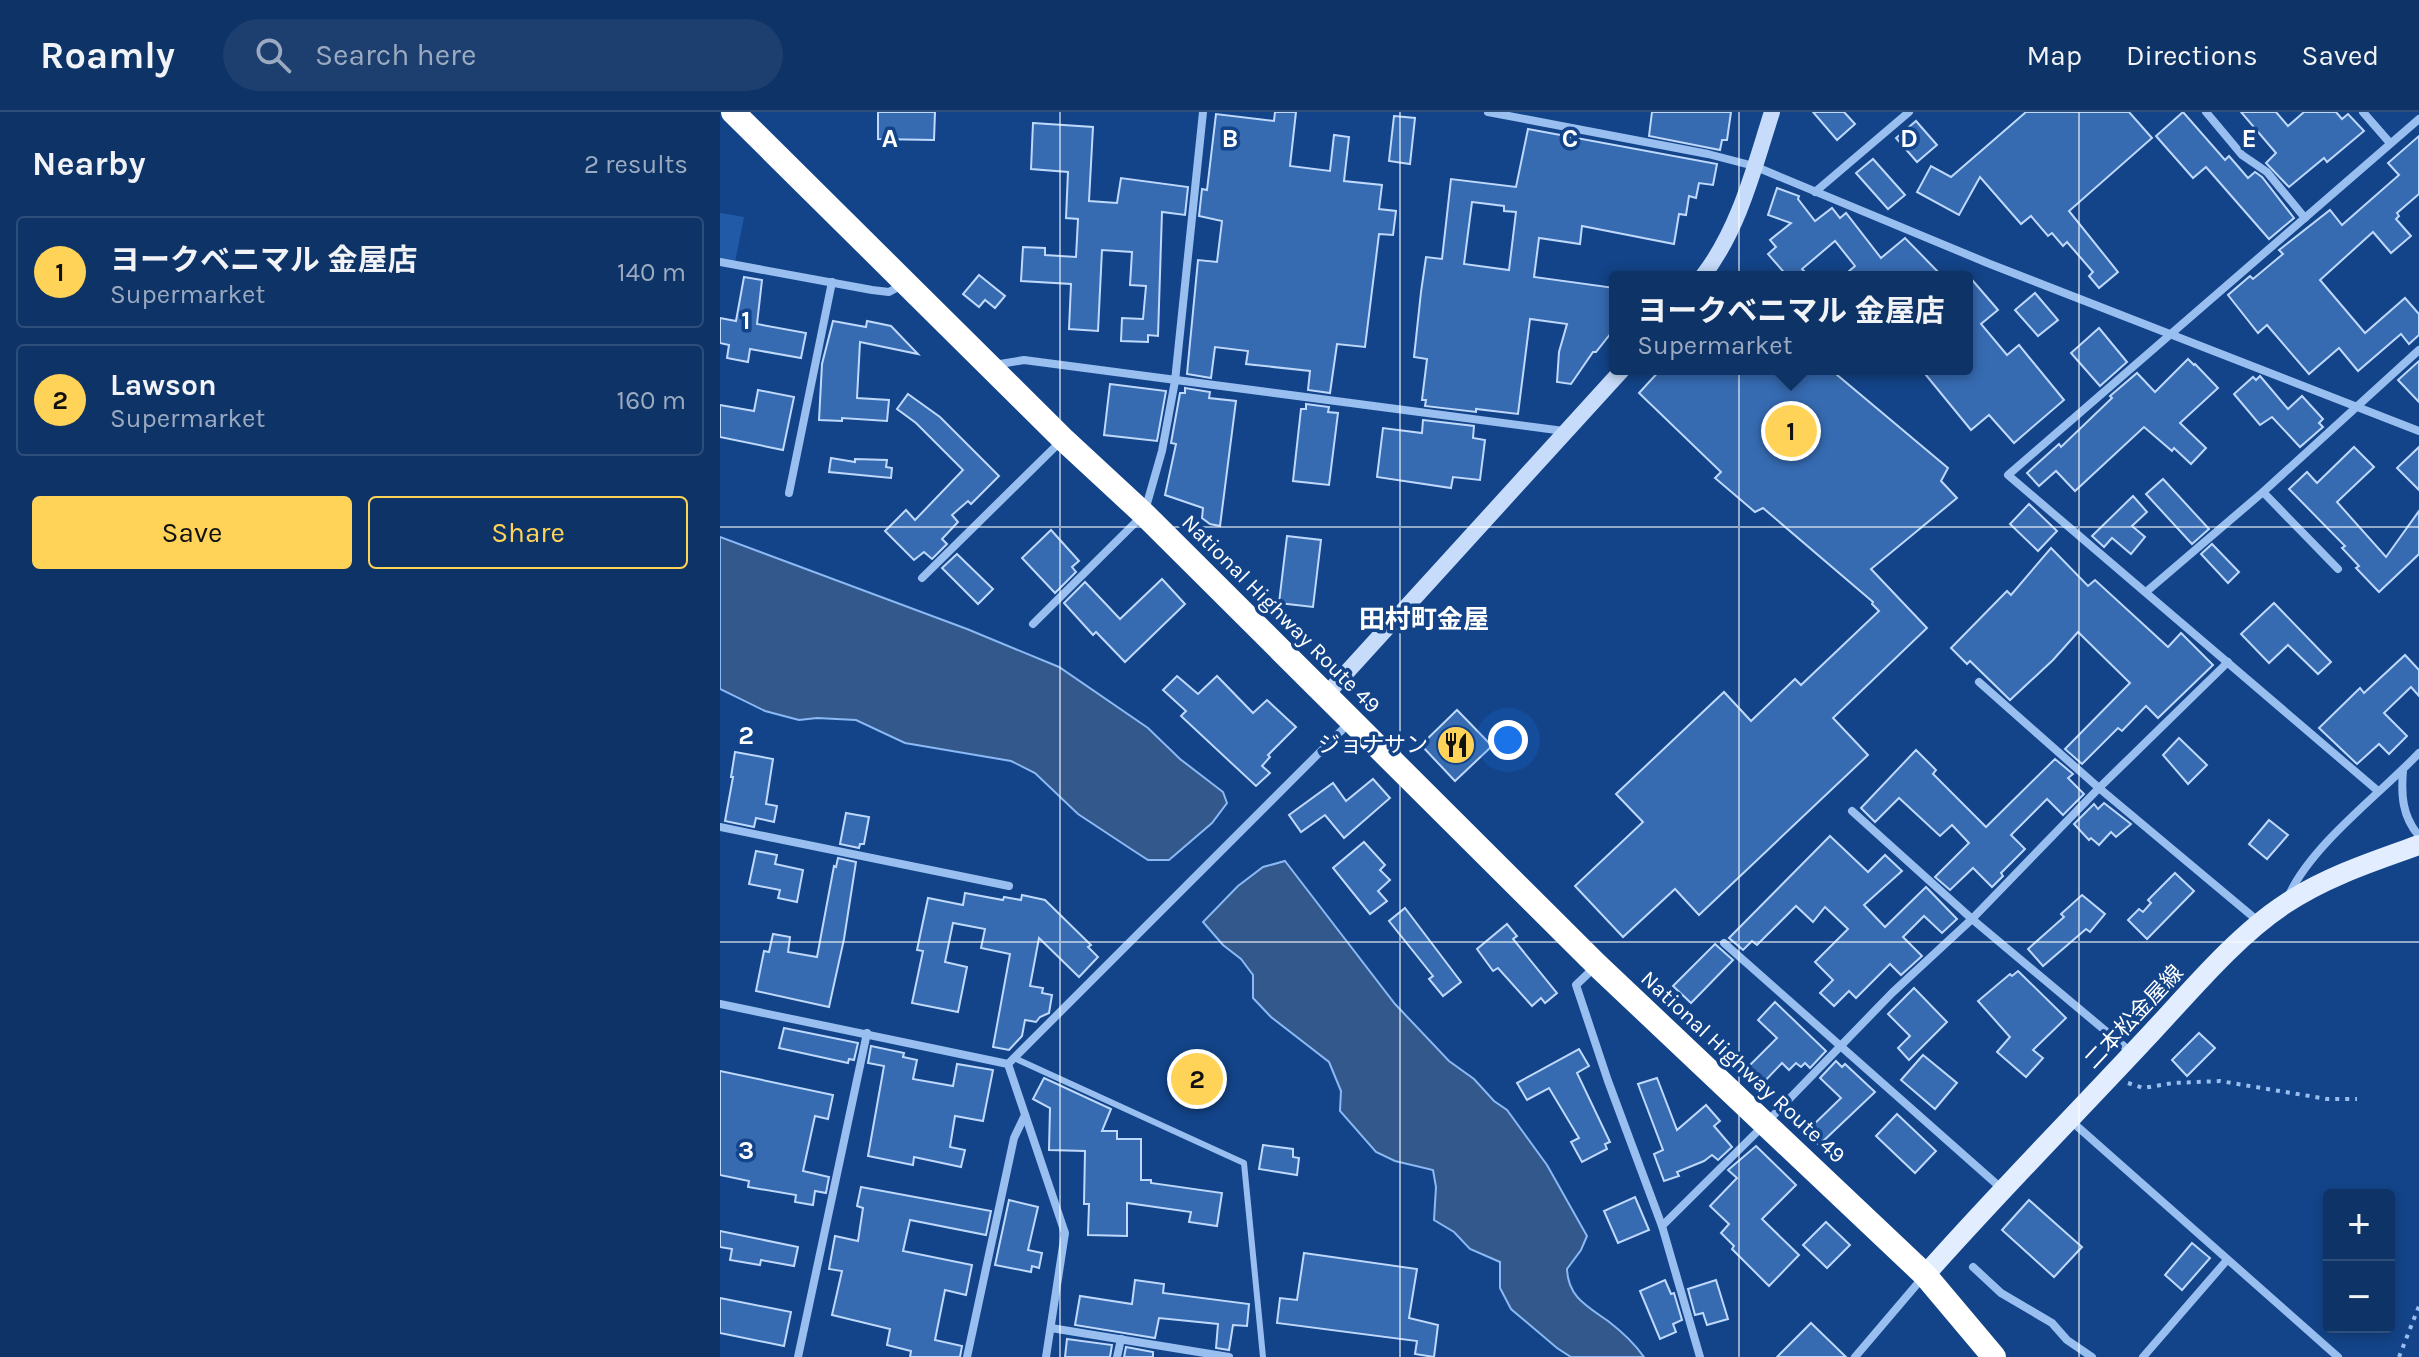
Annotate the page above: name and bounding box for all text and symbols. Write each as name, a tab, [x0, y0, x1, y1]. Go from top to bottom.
search box	[223, 19, 783, 91]
text: Roamly	[40, 33, 175, 78]
icon: search	[251, 33, 295, 77]
text: Search here	[315, 37, 476, 73]
text: Map	[2027, 39, 2082, 72]
text: Directions	[2126, 39, 2258, 72]
text: Saved	[2302, 39, 2379, 72]
text: A	[882, 123, 898, 154]
text: B	[1222, 123, 1238, 154]
text: C	[1562, 123, 1578, 154]
text: D	[1900, 123, 1918, 154]
text: E	[2241, 123, 2257, 154]
text: Nearby	[32, 144, 146, 184]
text: 2 results	[584, 149, 688, 180]
text: ヨークベニマル 金屋店	[110, 242, 418, 278]
text: 1	[55, 257, 65, 288]
text: 140 m	[617, 257, 686, 288]
popup	[1609, 271, 1973, 375]
text: Supermarket	[110, 279, 265, 310]
text: ヨークベニマル 金屋店	[1637, 293, 1945, 329]
text: 1	[741, 305, 751, 336]
text: Supermarket	[1637, 330, 1792, 361]
text: Lawson	[110, 367, 217, 403]
text: 2	[52, 385, 68, 416]
text: 160 m	[617, 385, 686, 416]
pin: 1	[1765, 401, 1817, 461]
text: Supermarket	[110, 403, 265, 434]
button: Save	[32, 496, 352, 569]
button: Share	[368, 496, 688, 569]
street label: National Highway Route 49	[1176, 509, 1386, 719]
district label: 田村町金屋	[1359, 604, 1489, 635]
text: 2	[738, 720, 754, 751]
your location	[1488, 720, 1528, 760]
restaurant icon: ジョナサン	[1435, 724, 1477, 766]
place label: ジョナサン	[1318, 732, 1428, 758]
street label: 二本松金屋線	[2079, 960, 2189, 1074]
street label: National Highway Route 49	[1635, 965, 1851, 1169]
pin: 2	[1171, 1049, 1223, 1109]
text: 3	[738, 1135, 754, 1166]
map controls	[2323, 1189, 2395, 1333]
button: +	[2323, 1189, 2395, 1261]
button: −	[2323, 1261, 2395, 1333]

